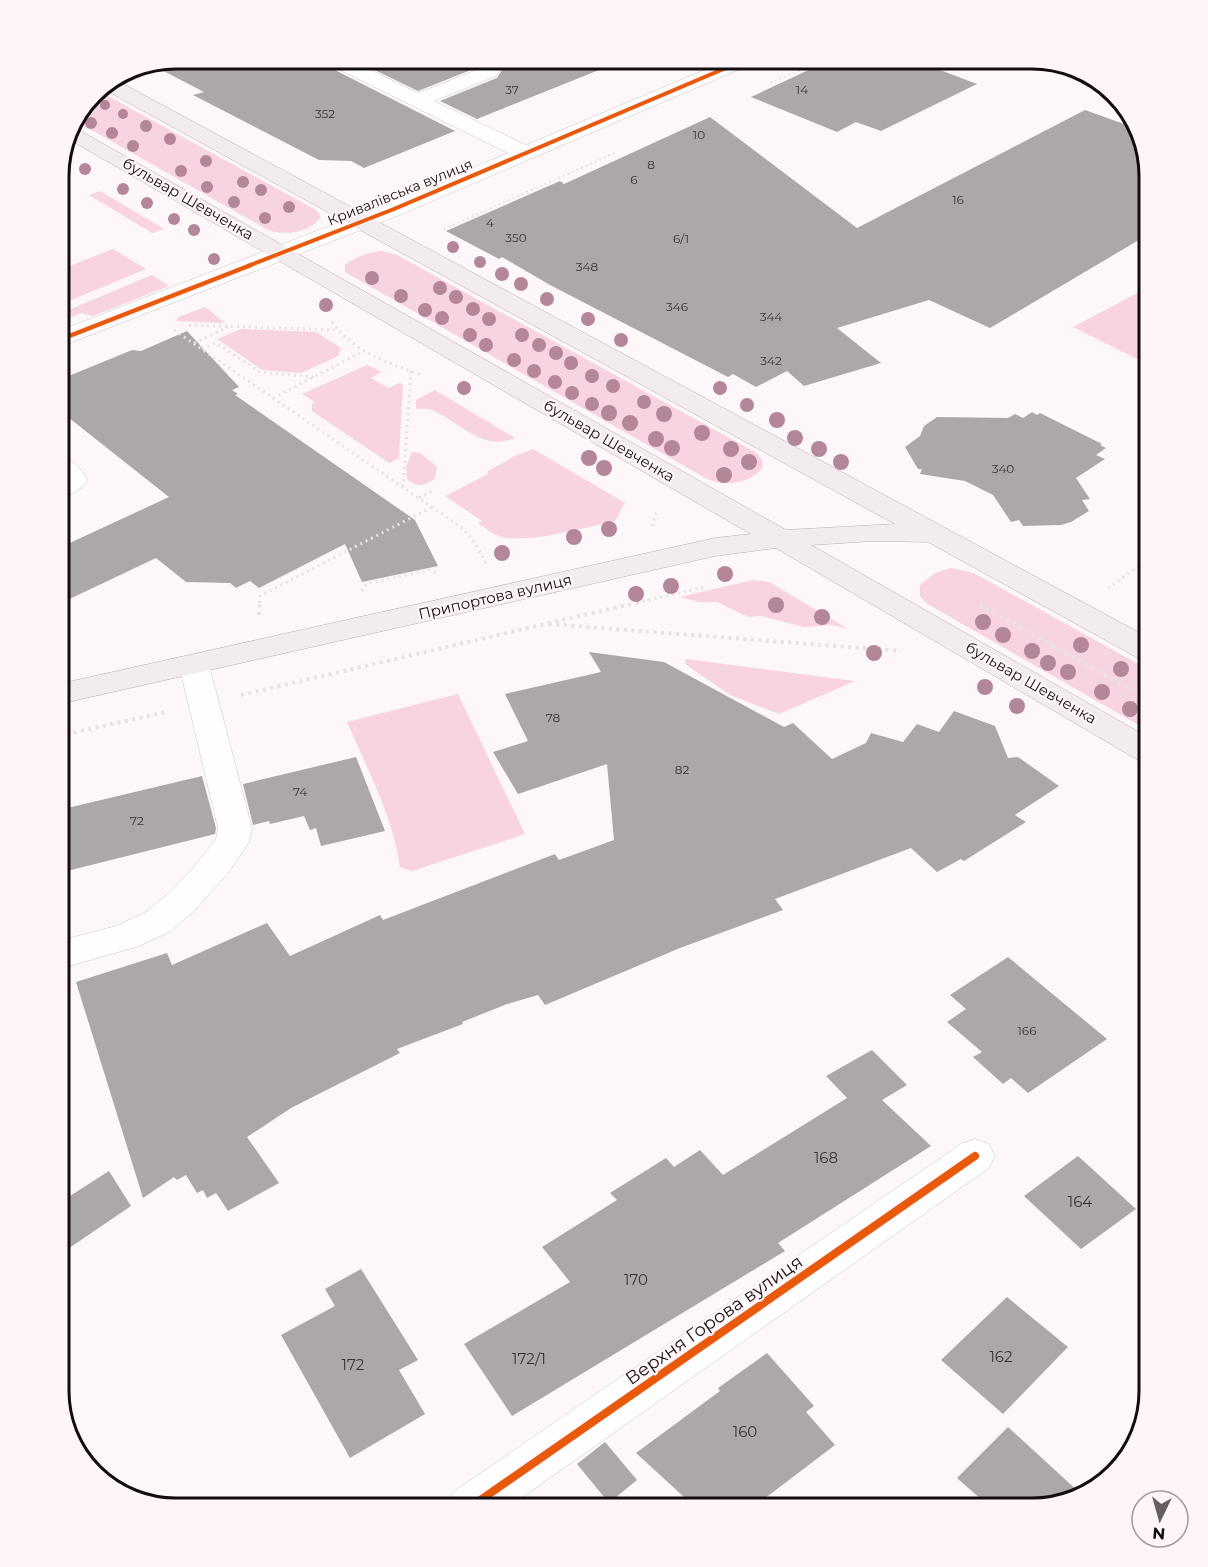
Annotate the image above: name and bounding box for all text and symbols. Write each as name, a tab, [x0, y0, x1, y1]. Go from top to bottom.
house number: 37	[505, 82, 519, 97]
house number: 14	[796, 82, 808, 97]
house number: 352	[315, 106, 335, 121]
house number: 10	[693, 127, 705, 142]
street label: бульвар Шевченка	[119, 153, 257, 244]
street label: Кривалівська вулиця	[325, 155, 475, 229]
house number: 8	[647, 157, 655, 172]
house number: 6	[630, 172, 638, 187]
house number: 16	[952, 192, 964, 207]
house number: 4	[486, 215, 494, 230]
house number: 350	[505, 230, 527, 245]
house number: 6/1	[673, 231, 689, 246]
house number: 348	[576, 259, 599, 274]
house number: 346	[666, 299, 688, 314]
house number: 344	[760, 309, 782, 324]
house number: 342	[760, 353, 782, 368]
street label: бульвар Шевченка	[540, 395, 678, 486]
house number: 340	[992, 461, 1014, 476]
street label: Припортова вулиця	[416, 570, 574, 623]
street label: бульвар Шевченка	[962, 637, 1100, 728]
house number: 78	[546, 710, 561, 725]
house number: 82	[675, 762, 689, 777]
house number: 74	[293, 784, 307, 799]
house number: 72	[130, 813, 144, 828]
house number: 166	[1018, 1023, 1036, 1038]
house number: 168	[814, 1148, 838, 1167]
house number: 164	[1068, 1192, 1092, 1211]
street label: Верхня Горова вулиця	[621, 1250, 807, 1390]
house number: 170	[624, 1270, 648, 1289]
house number: 162	[989, 1347, 1013, 1366]
house number: 172/1	[512, 1349, 546, 1368]
house number: 172	[342, 1355, 364, 1374]
house number: 160	[733, 1422, 757, 1441]
north arrow	[1130, 1489, 1190, 1549]
text: N	[1151, 1523, 1166, 1543]

